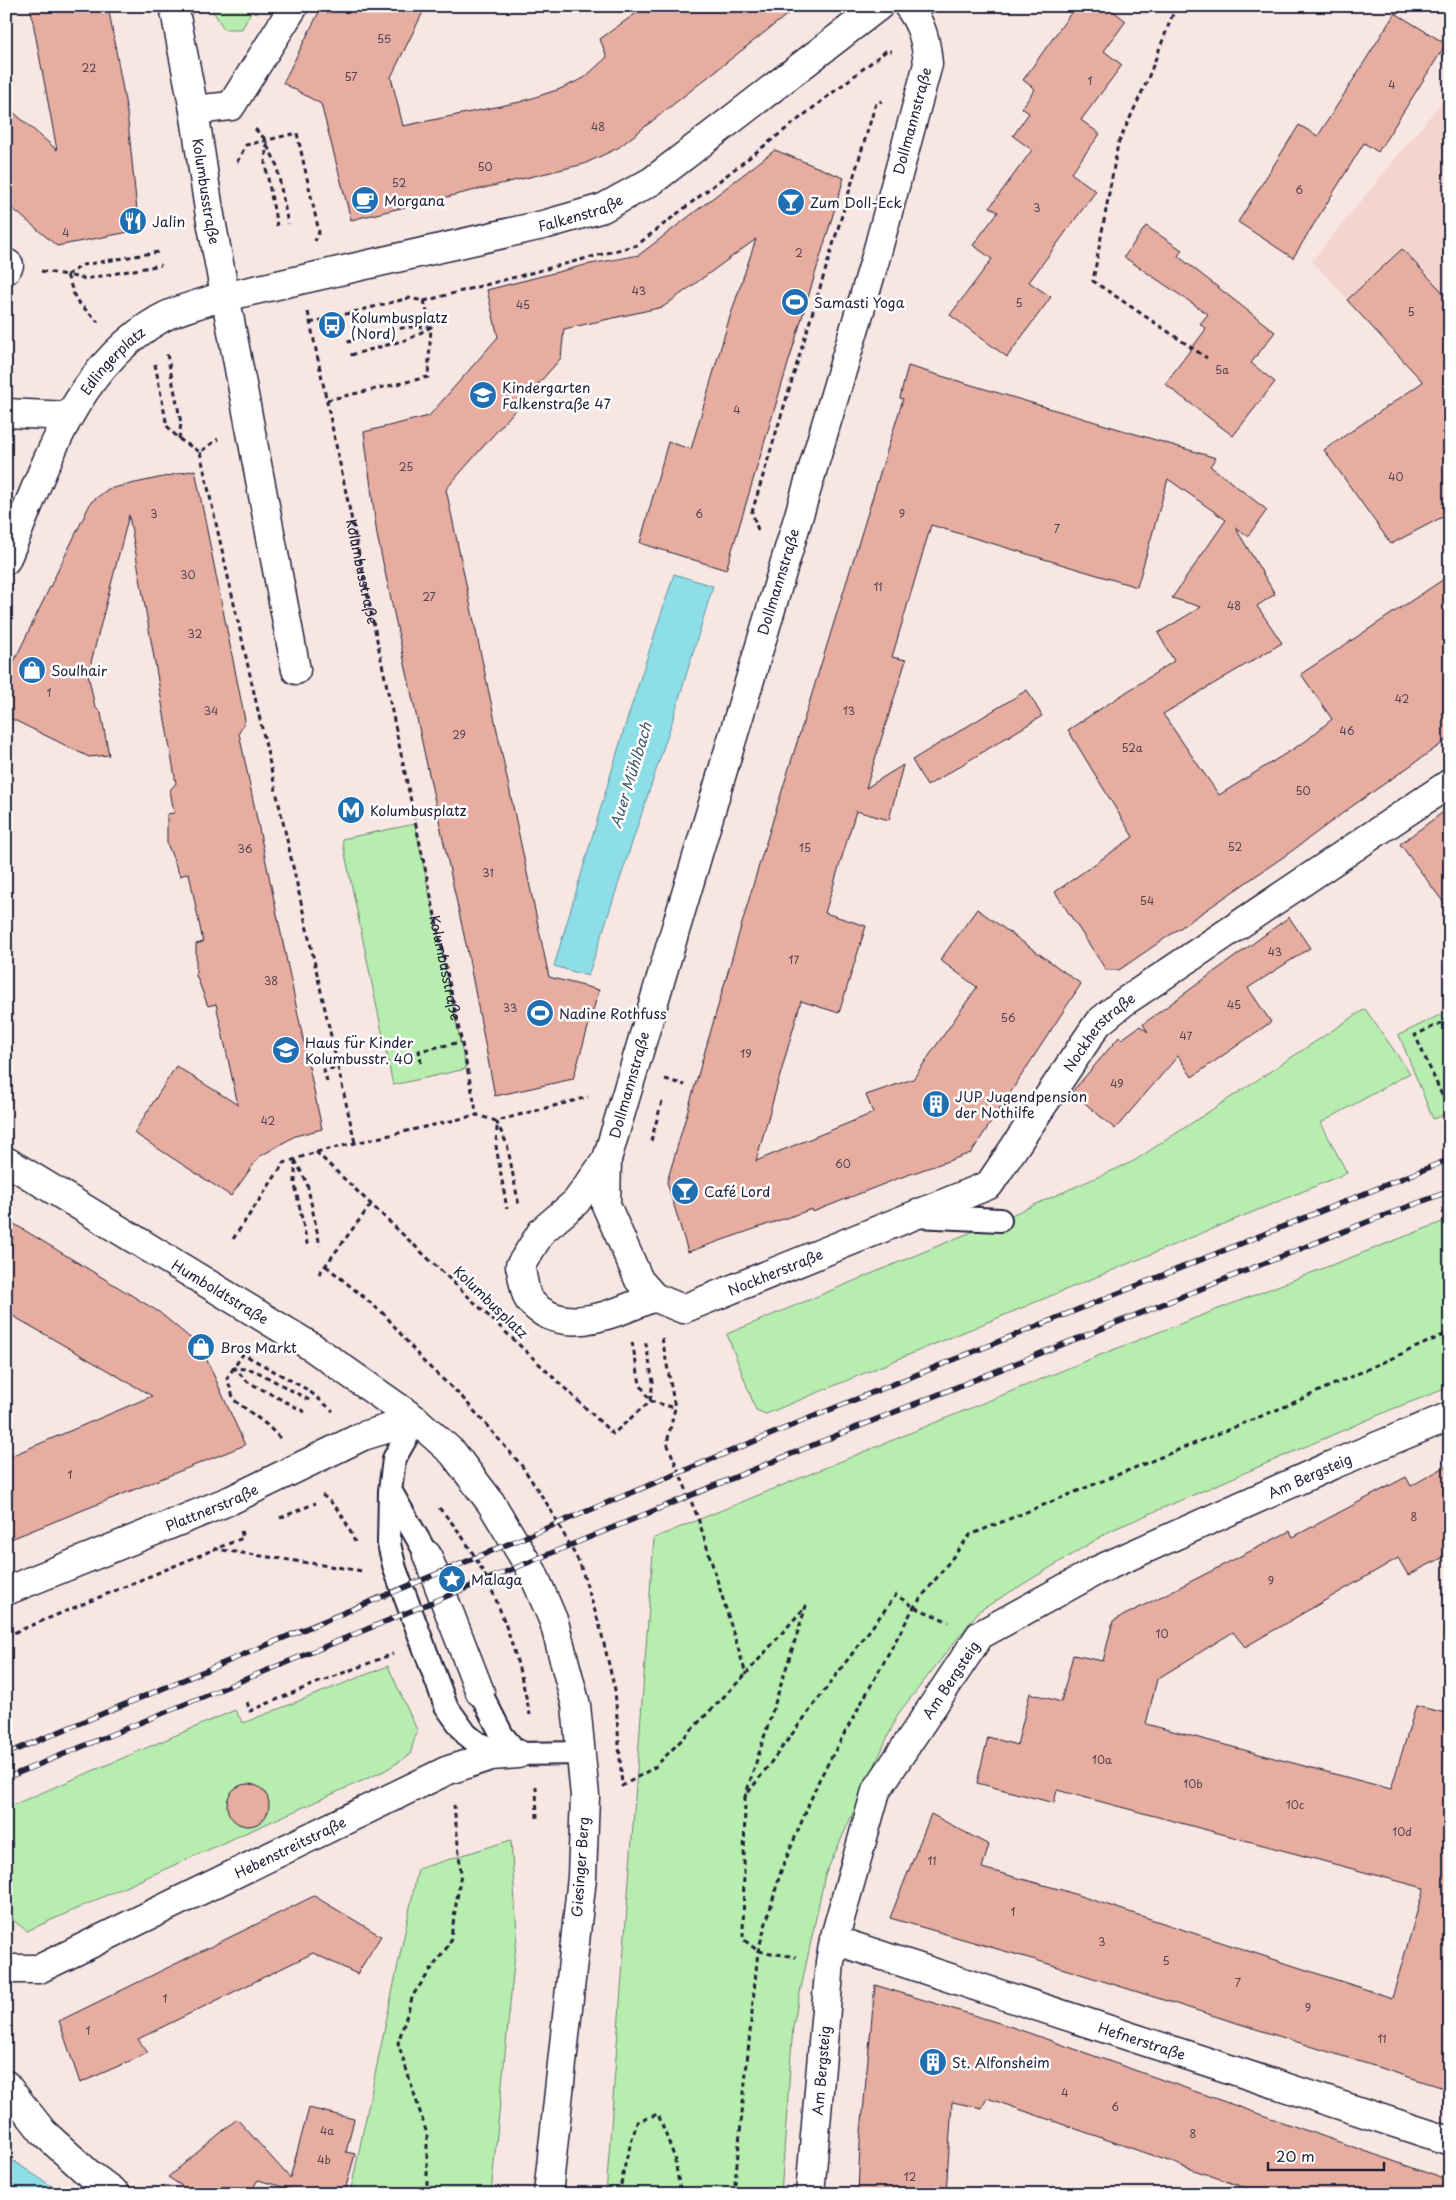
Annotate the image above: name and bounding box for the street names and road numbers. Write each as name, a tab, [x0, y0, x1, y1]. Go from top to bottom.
street label: Dollmannstraße	[888, 65, 936, 177]
street label: Kolumbusstraße	[188, 137, 226, 246]
street label: Falkenstraße	[536, 189, 627, 236]
street label: Edlingerplatz	[75, 321, 149, 399]
street label: Kolumbusstraße	[341, 517, 384, 626]
street label: Dollmannstraße	[752, 526, 804, 638]
street label: Kolumbusstraße	[425, 913, 467, 1022]
street label: Nockherstraße	[1058, 987, 1139, 1075]
street label: Dollmannstraße	[604, 1029, 654, 1141]
street label: Nockherstraße	[725, 1243, 826, 1300]
street label: Humboldtstraße	[168, 1254, 273, 1329]
street label: Kolumbusplatz	[449, 1261, 533, 1343]
street label: Am Bergsteig	[1264, 1448, 1355, 1503]
street label: Plattnerstraße	[162, 1478, 261, 1536]
street label: Am Bergsteig	[917, 1636, 984, 1723]
street label: Hebenstreitstraße	[231, 1811, 349, 1883]
street label: Giesinger Berg	[566, 1816, 594, 1918]
street label: Hefnerstraße	[1096, 2016, 1189, 2065]
street label: Am Bergsteig	[806, 2025, 835, 2116]

